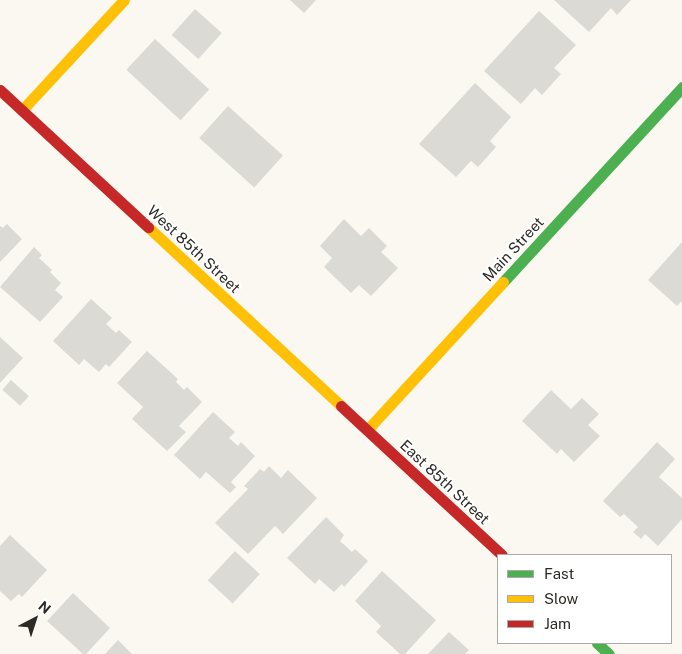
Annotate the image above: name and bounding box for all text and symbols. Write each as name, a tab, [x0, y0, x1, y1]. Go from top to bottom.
street label: West 85th Street	[144, 201, 244, 297]
street label: Main Street	[479, 213, 547, 285]
street label: East 85th Street	[397, 436, 493, 528]
legend	[497, 554, 672, 644]
text: Fast	[544, 565, 574, 582]
text: Slow	[544, 590, 578, 607]
north arrow	[10, 594, 60, 644]
text: N	[35, 598, 54, 617]
text: Jam	[544, 615, 571, 632]

